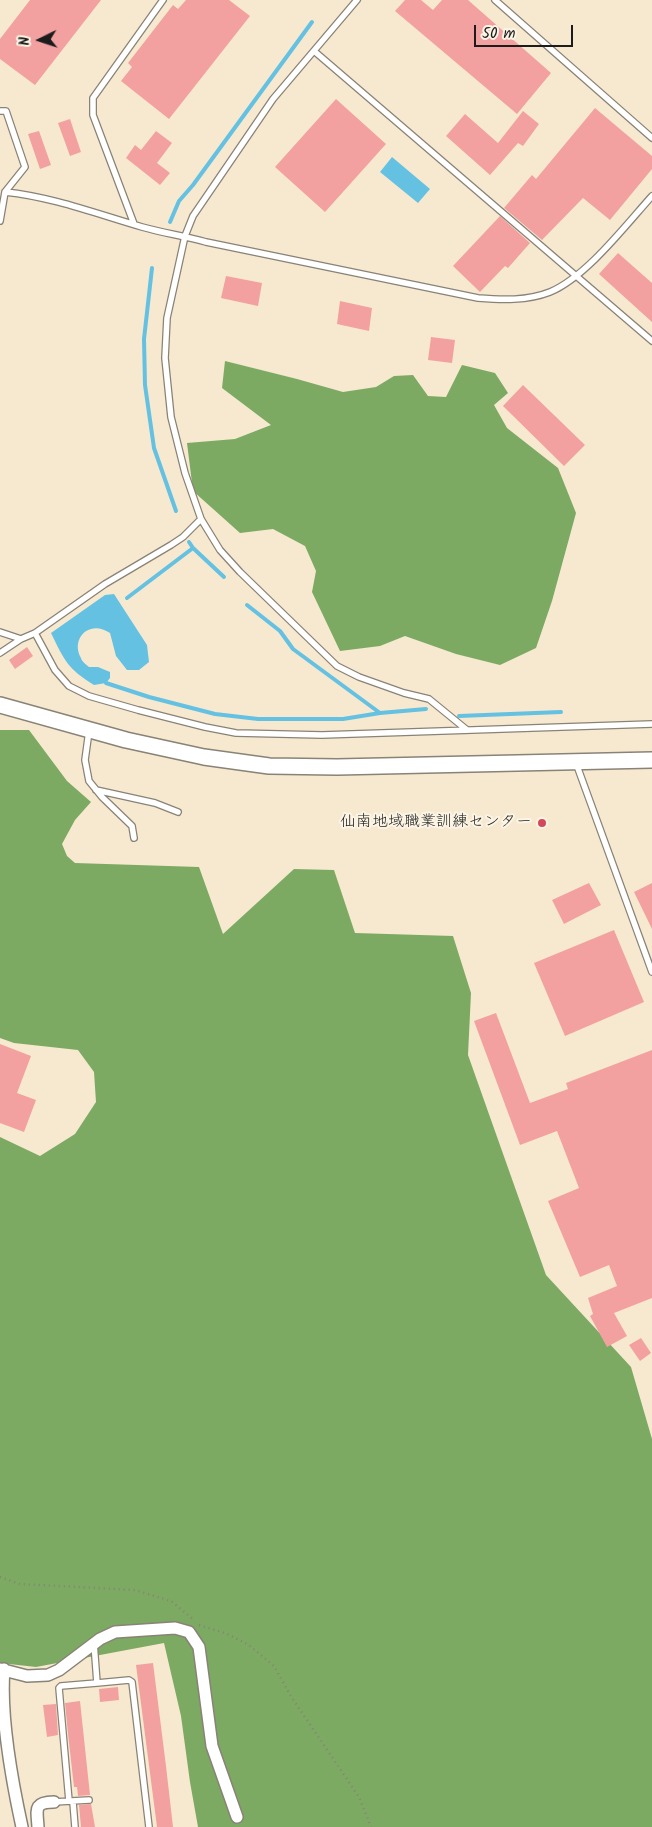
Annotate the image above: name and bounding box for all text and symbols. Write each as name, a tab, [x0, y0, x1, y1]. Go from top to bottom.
north arrow	[15, 15, 65, 65]
scale bar	[477, 15, 576, 47]
text: 50 m	[482, 22, 516, 46]
text: N	[14, 36, 36, 46]
place label: 仙南地域職業訓練センター	[340, 813, 532, 833]
marker: 仙南地域職業訓練センター	[536, 817, 548, 829]

